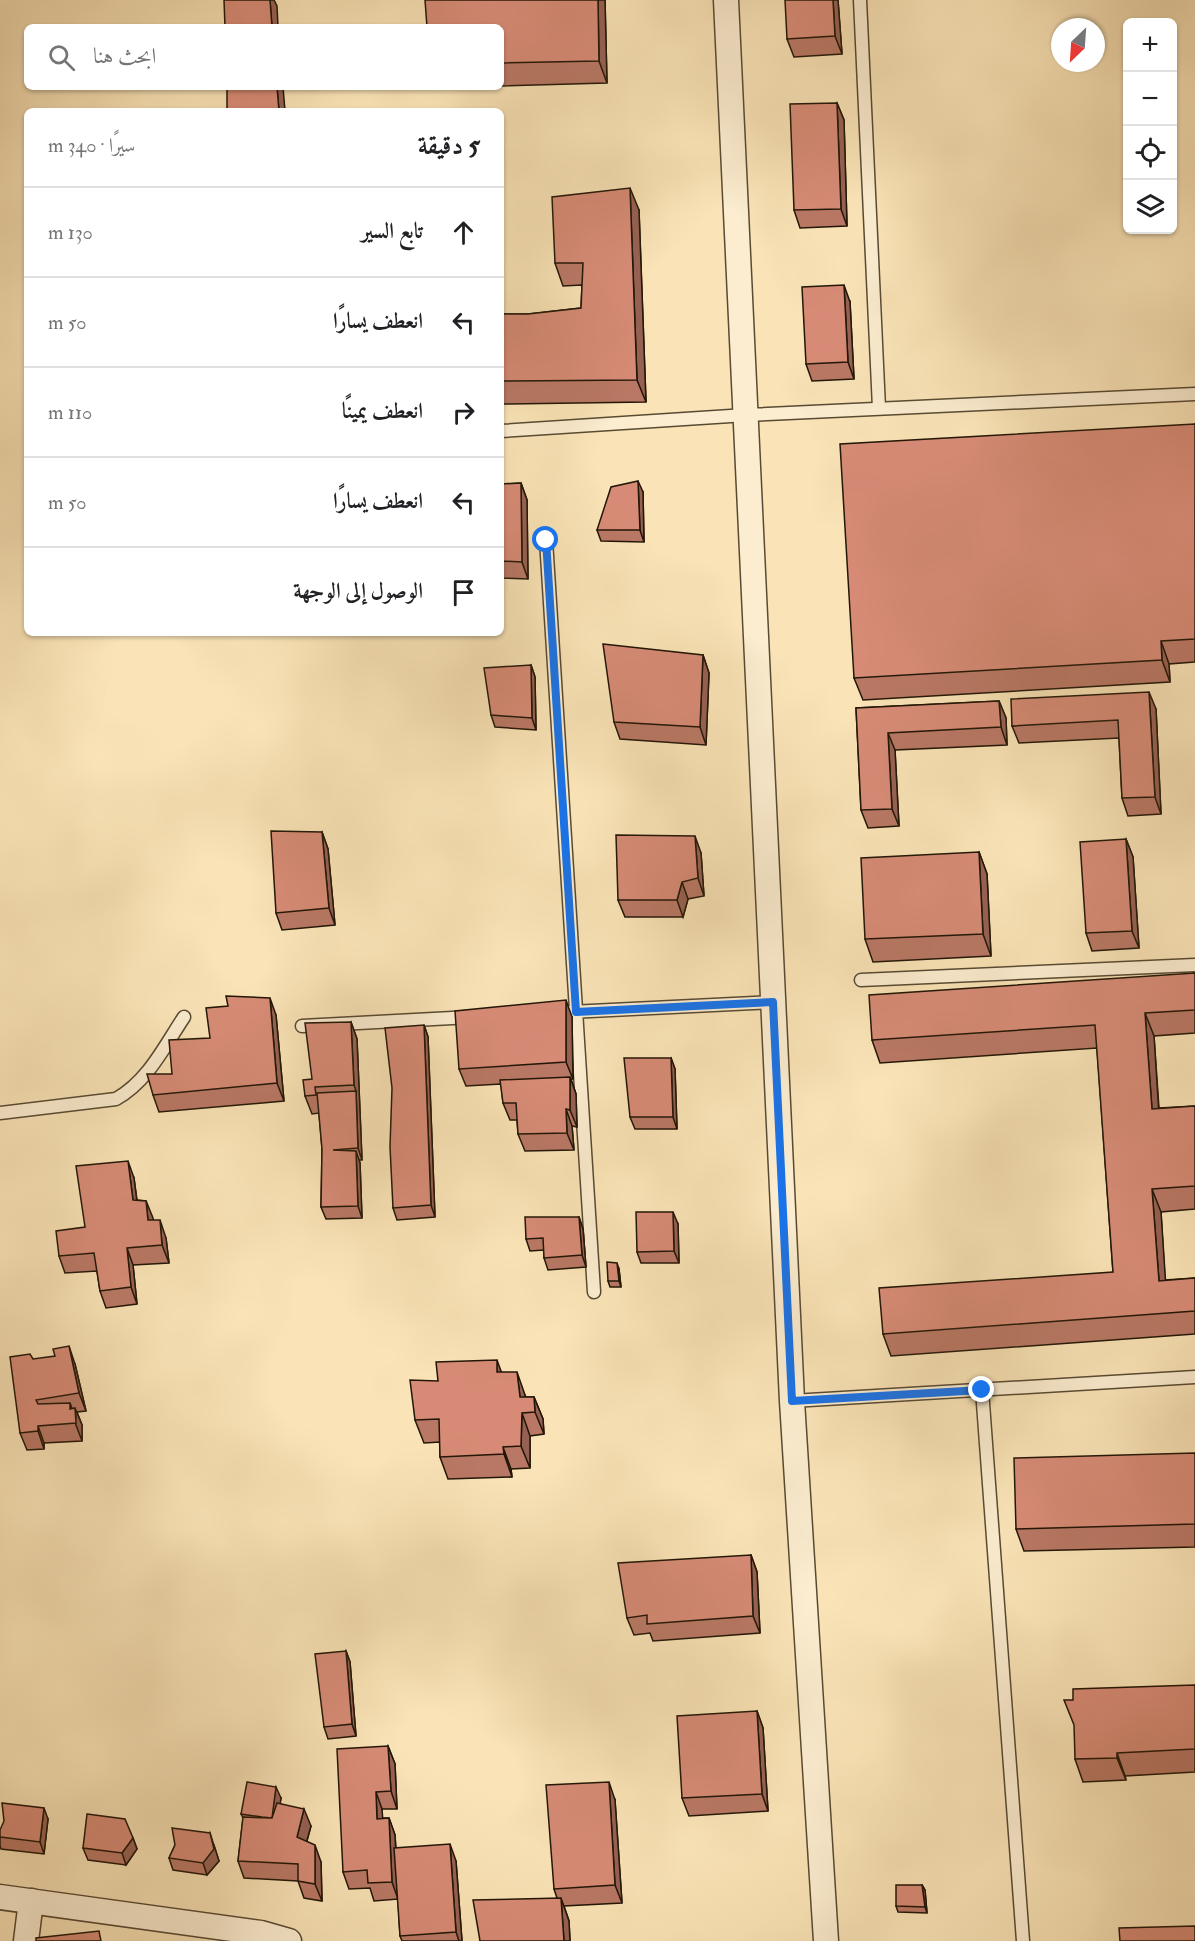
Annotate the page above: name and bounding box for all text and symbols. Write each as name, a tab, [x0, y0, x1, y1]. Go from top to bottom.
north arrow	[1051, 18, 1105, 72]
map controls	[1123, 18, 1177, 234]
button: +	[1123, 18, 1177, 72]
search box	[24, 24, 504, 90]
icon: search	[45, 41, 78, 74]
text: ابحث هنا	[93, 42, 156, 70]
button: −	[1123, 72, 1177, 126]
button: locate	[1123, 126, 1177, 180]
text: 5 دقيقة	[418, 130, 480, 162]
text: سيرًا · 340 m	[48, 133, 135, 158]
button: layers	[1123, 180, 1177, 234]
icon: ahead	[447, 216, 480, 249]
text: تابع السير	[361, 217, 423, 245]
text: 130 m	[48, 220, 93, 245]
icon: left	[447, 306, 480, 339]
text: انعطف يسارًا	[333, 307, 423, 335]
text: 50 m	[48, 310, 87, 335]
icon: right	[447, 396, 480, 429]
text: انعطف يمينًا	[342, 397, 423, 425]
text: 110 m	[48, 400, 92, 425]
icon: left	[447, 486, 480, 519]
text: انعطف يسارًا	[333, 487, 423, 515]
text: 50 m	[48, 490, 87, 515]
route start	[532, 526, 558, 552]
icon: arrive	[447, 576, 480, 609]
text: الوصول إلى الوجهة	[293, 577, 423, 605]
route end	[968, 1376, 994, 1402]

